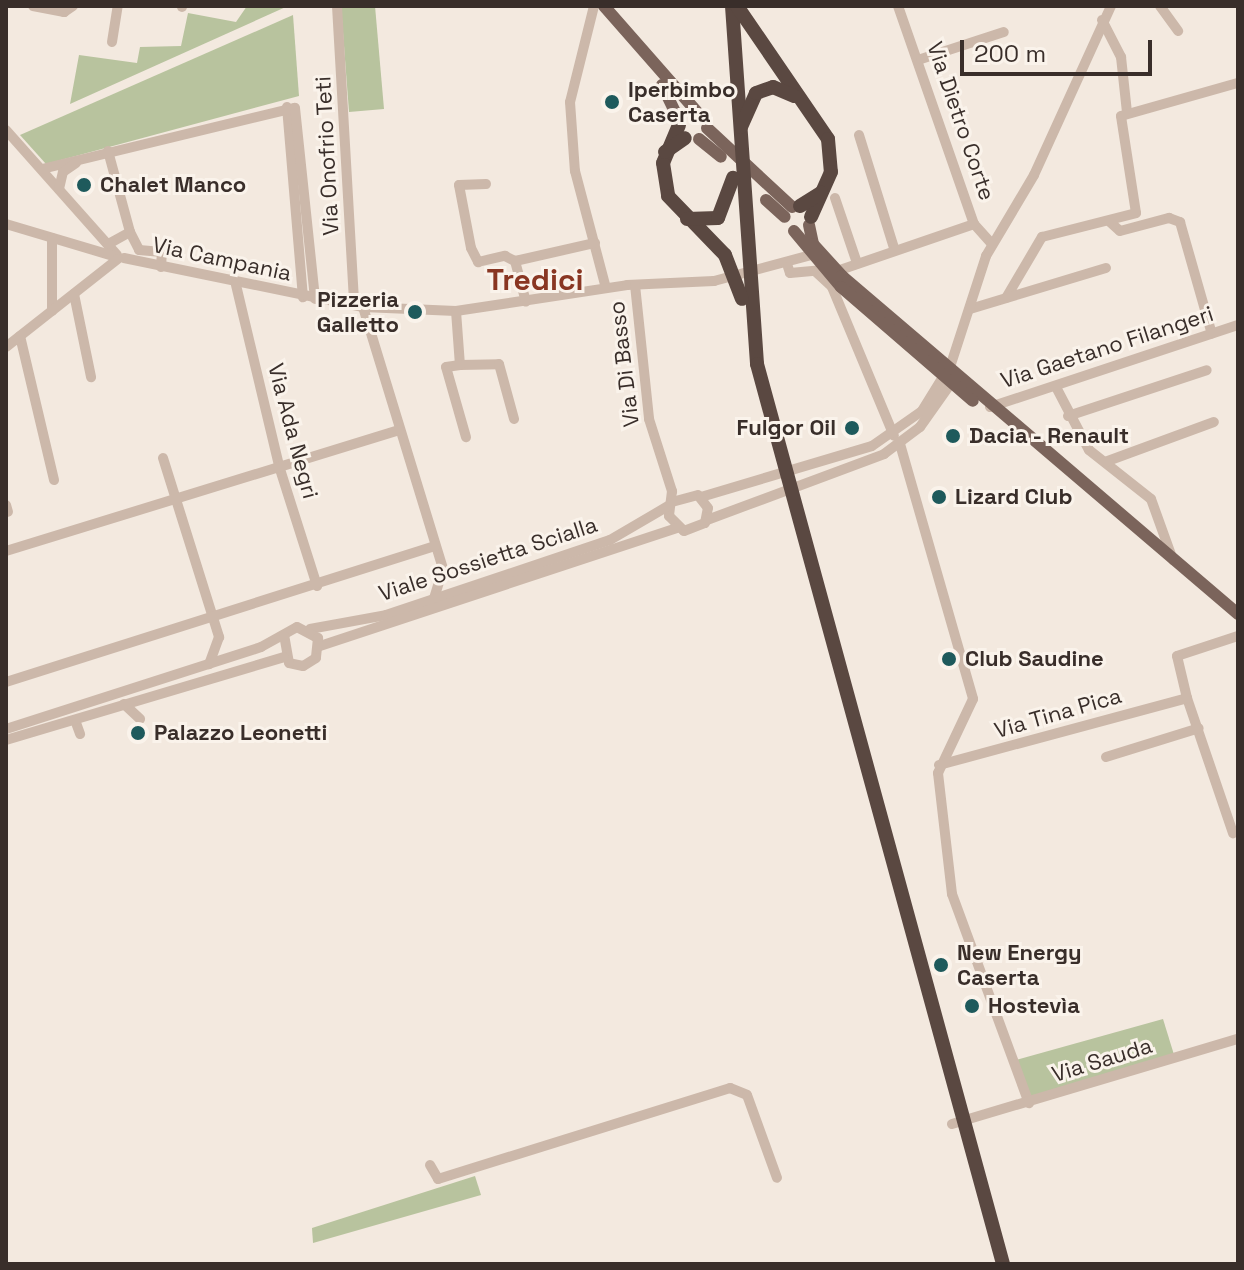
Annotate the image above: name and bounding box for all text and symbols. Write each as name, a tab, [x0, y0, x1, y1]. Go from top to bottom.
scale bar	[964, 24, 1156, 74]
street label: Via Dietro Corte	[922, 38, 1000, 204]
text: 200 m	[974, 38, 1046, 69]
street label: Via Onofrio Teti	[310, 75, 344, 237]
place label: Iperbimbo Caserta	[628, 76, 735, 128]
marker: Iperbimbo Caserta	[603, 93, 621, 111]
place label: Chalet Manco	[100, 172, 246, 198]
marker: Chalet Manco	[75, 176, 93, 194]
street label: Via Campania	[150, 231, 294, 287]
district label: Tredici	[487, 262, 583, 298]
place label: Pizzeria Galletto	[317, 286, 399, 338]
street label: Via Di Basso	[603, 299, 645, 429]
street label: Via Gaetano Filangeri	[997, 300, 1217, 394]
marker: Pizzeria Galletto	[406, 303, 424, 321]
street label: Via Ada Negri	[262, 360, 324, 502]
place label: Fulgor Oil	[736, 415, 836, 441]
marker: Fulgor Oil	[843, 419, 861, 437]
place label: Dacia - Renault	[969, 423, 1130, 449]
marker: Dacia - Renault	[944, 427, 962, 445]
place label: Lizard Club	[955, 484, 1072, 510]
marker: Lizard Club	[930, 488, 948, 506]
street label: Viale Sossietta Scialla	[375, 511, 601, 607]
place label: Club Saudine	[965, 646, 1104, 672]
marker: Club Saudine	[940, 650, 958, 668]
street label: Via Tina Pica	[991, 682, 1125, 744]
place label: Palazzo Leonetti	[154, 720, 327, 746]
marker: Palazzo Leonetti	[129, 724, 147, 742]
place label: New Energy Caserta	[957, 939, 1082, 990]
marker: New Energy Caserta	[932, 956, 950, 974]
place label: Hostevìa	[988, 993, 1080, 1019]
marker: Hostevìa	[963, 997, 981, 1015]
street label: Via Sauda	[1049, 1032, 1155, 1088]

